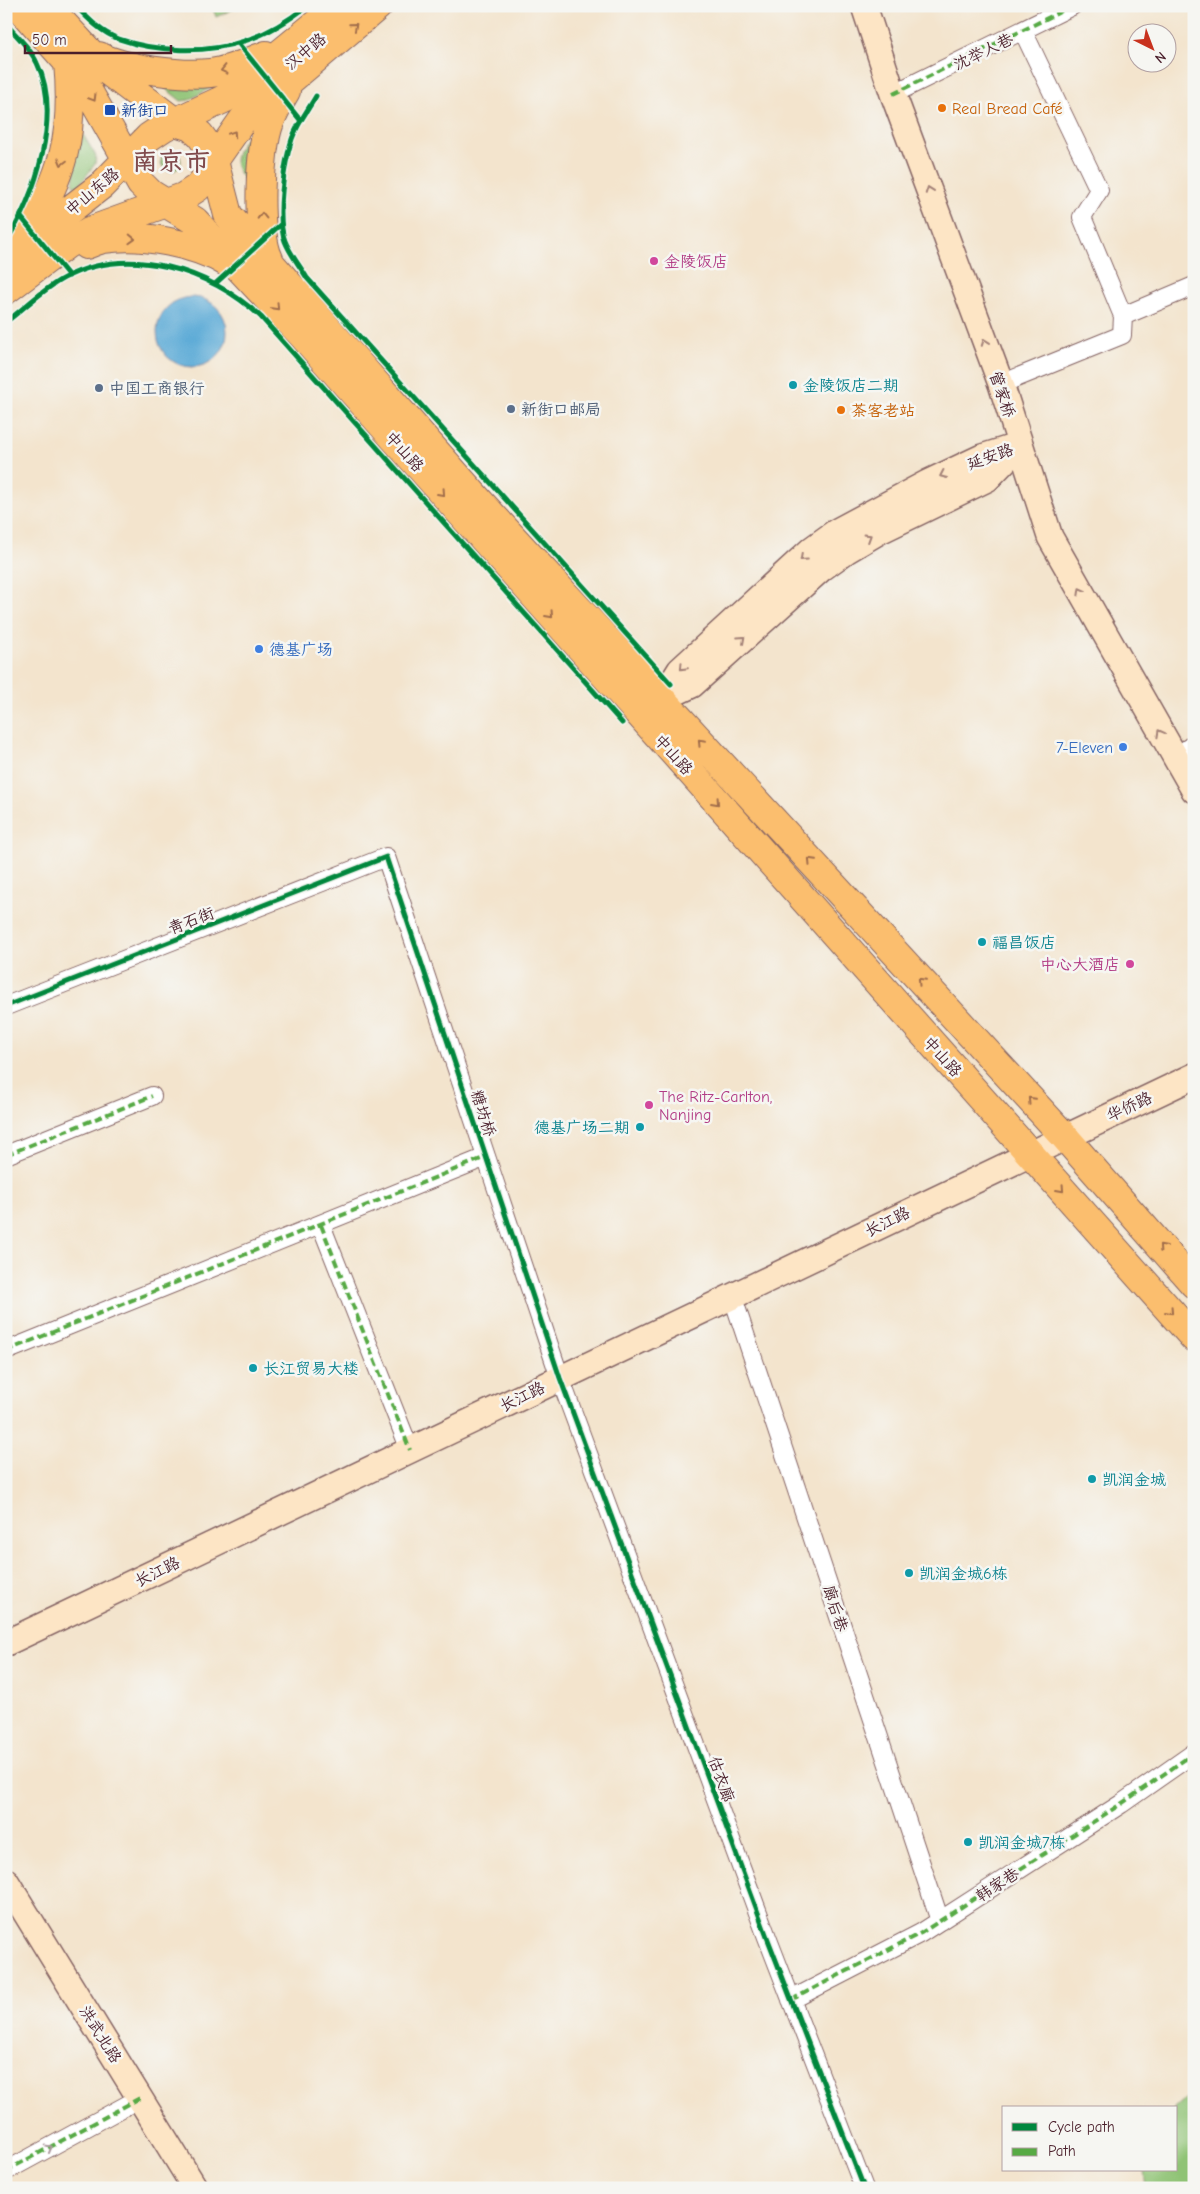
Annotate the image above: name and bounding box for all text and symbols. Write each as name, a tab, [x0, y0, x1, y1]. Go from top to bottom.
scale bar	[25, 22, 171, 54]
one-way arrow	[349, 22, 358, 31]
north arrow	[1128, 22, 1178, 72]
street label: 汉中路	[281, 29, 330, 74]
street label: 沈举人巷	[951, 30, 1016, 74]
text: 50 m	[32, 31, 67, 49]
text: N	[1151, 48, 1169, 67]
one-way arrow	[219, 64, 228, 75]
one-way arrow	[86, 92, 96, 101]
place label: Real Bread Café	[952, 100, 1063, 118]
place label: 新街口	[121, 102, 169, 120]
marker: Real Bread Café	[936, 102, 948, 114]
marker: 新街口	[103, 103, 117, 117]
one-way arrow	[227, 130, 236, 139]
district label: 南京市	[132, 147, 210, 177]
one-way arrow	[57, 158, 67, 166]
street label: 中山东路	[62, 164, 123, 219]
one-way arrow	[924, 186, 935, 195]
one-way arrow	[256, 212, 267, 220]
one-way arrow	[128, 234, 136, 244]
place label: 金陵饭店	[664, 253, 728, 271]
marker: 金陵饭店	[648, 255, 660, 267]
one-way arrow	[270, 302, 279, 311]
one-way arrow	[981, 338, 991, 347]
street label: 管家桥	[986, 369, 1018, 420]
place label: 金陵饭店二期	[803, 377, 899, 395]
marker: 金陵饭店二期	[787, 379, 799, 391]
place label: 中国工商银行	[109, 380, 205, 398]
marker: 中国工商银行	[93, 382, 105, 394]
place label: 新街口邮局	[521, 401, 601, 419]
place label: 茶客老站	[851, 402, 915, 420]
marker: 新街口邮局	[505, 403, 517, 415]
marker: 茶客老站	[835, 404, 847, 416]
street label: 中山路	[382, 428, 427, 476]
street label: 延安路	[965, 440, 1016, 474]
one-way arrow	[939, 469, 948, 479]
one-way arrow	[437, 488, 446, 497]
one-way arrow	[863, 534, 872, 544]
one-way arrow	[800, 552, 809, 561]
one-way arrow	[1077, 587, 1087, 596]
one-way arrow	[545, 609, 554, 618]
one-way arrow	[737, 636, 746, 645]
place label: 德基广场	[269, 641, 333, 659]
marker: 德基广场	[253, 643, 265, 655]
one-way arrow	[680, 662, 689, 671]
one-way arrow	[1156, 729, 1166, 738]
street label: 中山路	[651, 731, 696, 779]
one-way arrow	[698, 738, 707, 747]
place label: 7-Eleven	[1056, 739, 1113, 757]
marker: 7-Eleven	[1117, 741, 1129, 753]
one-way arrow	[711, 796, 720, 805]
one-way arrow	[808, 858, 817, 867]
street label: 青石街	[166, 904, 217, 938]
place label: 福昌饭店	[992, 934, 1056, 952]
marker: 福昌饭店	[976, 936, 988, 948]
place label: 中心大酒店	[1040, 956, 1120, 974]
marker: 中心大酒店	[1124, 958, 1136, 970]
one-way arrow	[918, 977, 927, 986]
street label: 中山路	[920, 1033, 965, 1081]
street label: 糖坊桥	[467, 1088, 499, 1139]
place label: The Ritz-Carlton, Nanjing	[659, 1088, 772, 1124]
street label: 华侨路	[1104, 1089, 1155, 1125]
one-way arrow	[1028, 1097, 1037, 1106]
marker: The Ritz-Carlton, Nanjing	[643, 1099, 655, 1111]
place label: 德基广场二期	[534, 1119, 630, 1137]
marker: 德基广场二期	[634, 1121, 646, 1133]
one-way arrow	[1055, 1184, 1064, 1193]
street label: 长江路	[862, 1203, 913, 1241]
one-way arrow	[1158, 1244, 1167, 1253]
one-way arrow	[1164, 1305, 1173, 1314]
place label: 长江贸易大楼	[263, 1360, 359, 1378]
marker: 长江贸易大楼	[247, 1362, 259, 1374]
street label: 长江路	[497, 1378, 548, 1416]
place label: 凯润金城	[1102, 1471, 1166, 1489]
marker: 凯润金城	[1086, 1473, 1098, 1485]
street label: 长江路	[132, 1553, 183, 1591]
place label: 凯润金城6栋	[919, 1565, 1008, 1583]
marker: 凯润金城6栋	[903, 1567, 915, 1579]
street label: 廊后巷	[819, 1583, 851, 1634]
street label: 估衣廊	[704, 1754, 738, 1805]
place label: 凯润金城7栋	[978, 1834, 1066, 1852]
marker: 凯润金城7栋	[962, 1836, 974, 1848]
street label: 韩家巷	[973, 1864, 1023, 1905]
street label: 洪武北路	[76, 2003, 125, 2066]
legend	[1002, 2106, 1178, 2172]
text: Cycle path	[1048, 2118, 1115, 2136]
text: Path	[1048, 2142, 1076, 2160]
one-way arrow	[44, 2144, 53, 2154]

